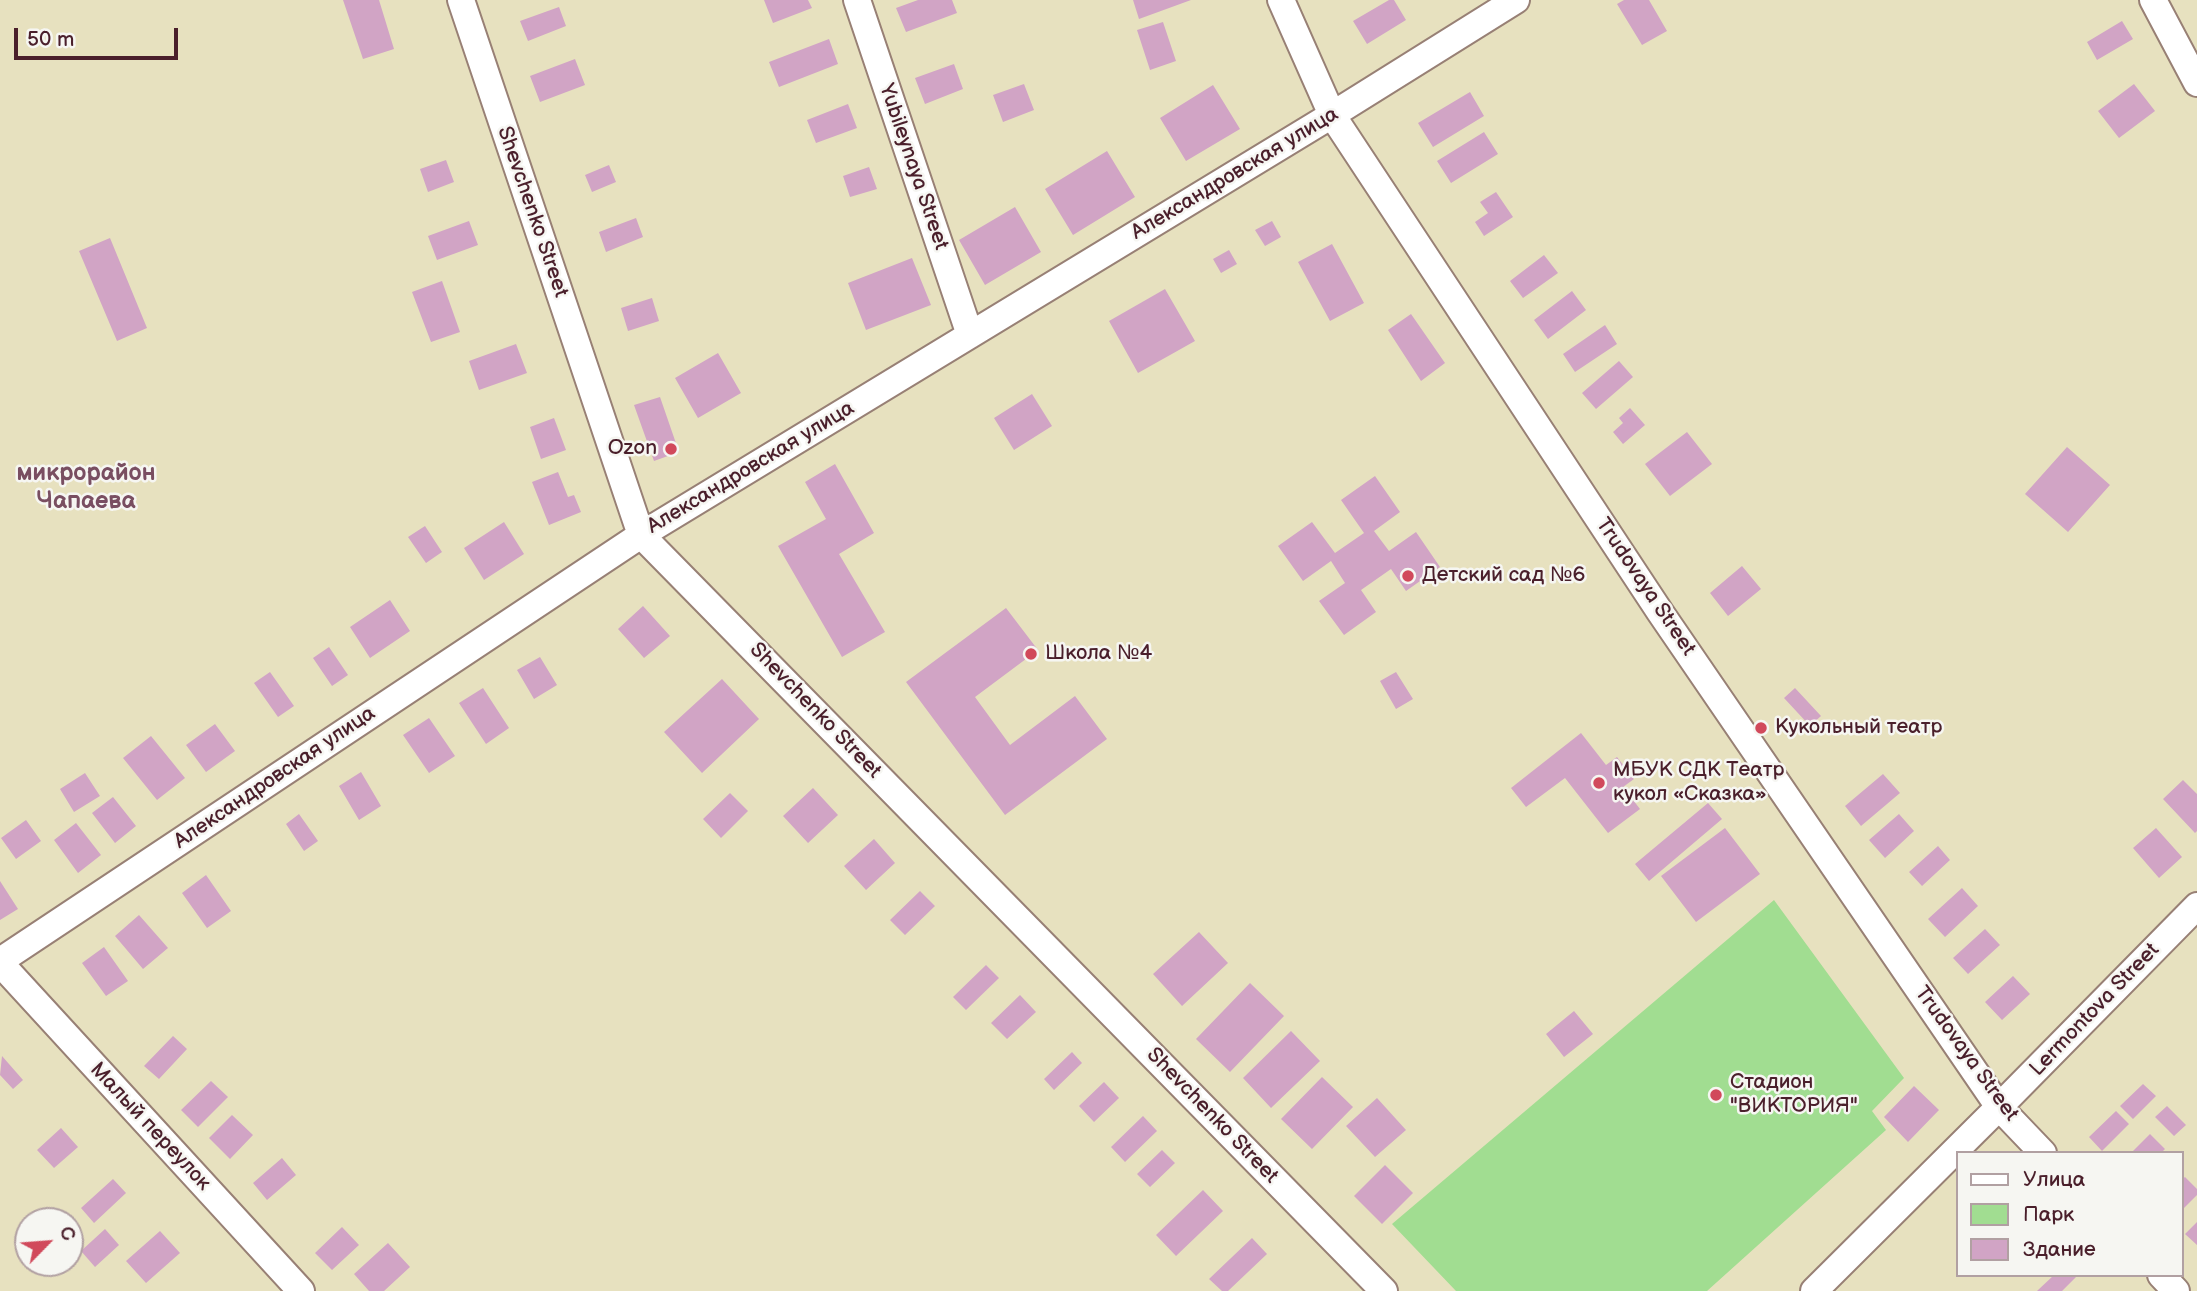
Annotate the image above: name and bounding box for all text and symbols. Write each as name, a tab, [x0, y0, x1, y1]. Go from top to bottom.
scale bar	[18, 14, 182, 58]
text: 50 m	[27, 27, 74, 52]
street label: Yubileynaya Street	[873, 81, 953, 253]
street label: Александровская улица	[1127, 102, 1343, 246]
street label: Shevchenko Street	[491, 123, 573, 301]
street label: Александровская улица	[643, 396, 859, 540]
place label: Ozon	[608, 436, 657, 462]
marker: Ozon	[663, 441, 679, 457]
district label: микрорайон Чапаева	[17, 460, 155, 516]
street label: Trudovaya Street	[1590, 513, 1700, 661]
place label: Детский сад №6	[1422, 563, 1585, 589]
marker: Детский сад №6	[1400, 568, 1416, 584]
street label: Shevchenko Street	[744, 638, 886, 784]
place label: Школа №4	[1045, 641, 1152, 667]
marker: Школа №4	[1023, 646, 1039, 662]
street label: Александровская улица	[170, 701, 380, 855]
place label: Кукольный театр	[1775, 715, 1942, 741]
marker: Кукольный театр	[1753, 720, 1769, 736]
place label: МБУК СДК Театр кукол «Сказка»	[1613, 758, 1784, 808]
marker: МБУК СДК Театр кукол «Сказка»	[1591, 775, 1607, 791]
street label: Lermontova Street	[2025, 938, 2165, 1082]
street label: Trudovaya Street	[1909, 982, 2023, 1126]
street label: Shevchenko Street	[1141, 1043, 1283, 1189]
street label: Малый переулок	[84, 1058, 216, 1196]
place label: Стадион "ВИКТОРИЯ"	[1730, 1070, 1858, 1120]
marker: Стадион "ВИКТОРИЯ"	[1708, 1087, 1724, 1103]
legend	[1955, 1151, 2183, 1277]
text: Улица	[2023, 1167, 2085, 1192]
text: Парк	[2023, 1202, 2074, 1227]
north arrow	[14, 1207, 84, 1277]
text: С	[53, 1223, 80, 1245]
text: Здание	[2023, 1237, 2096, 1262]

